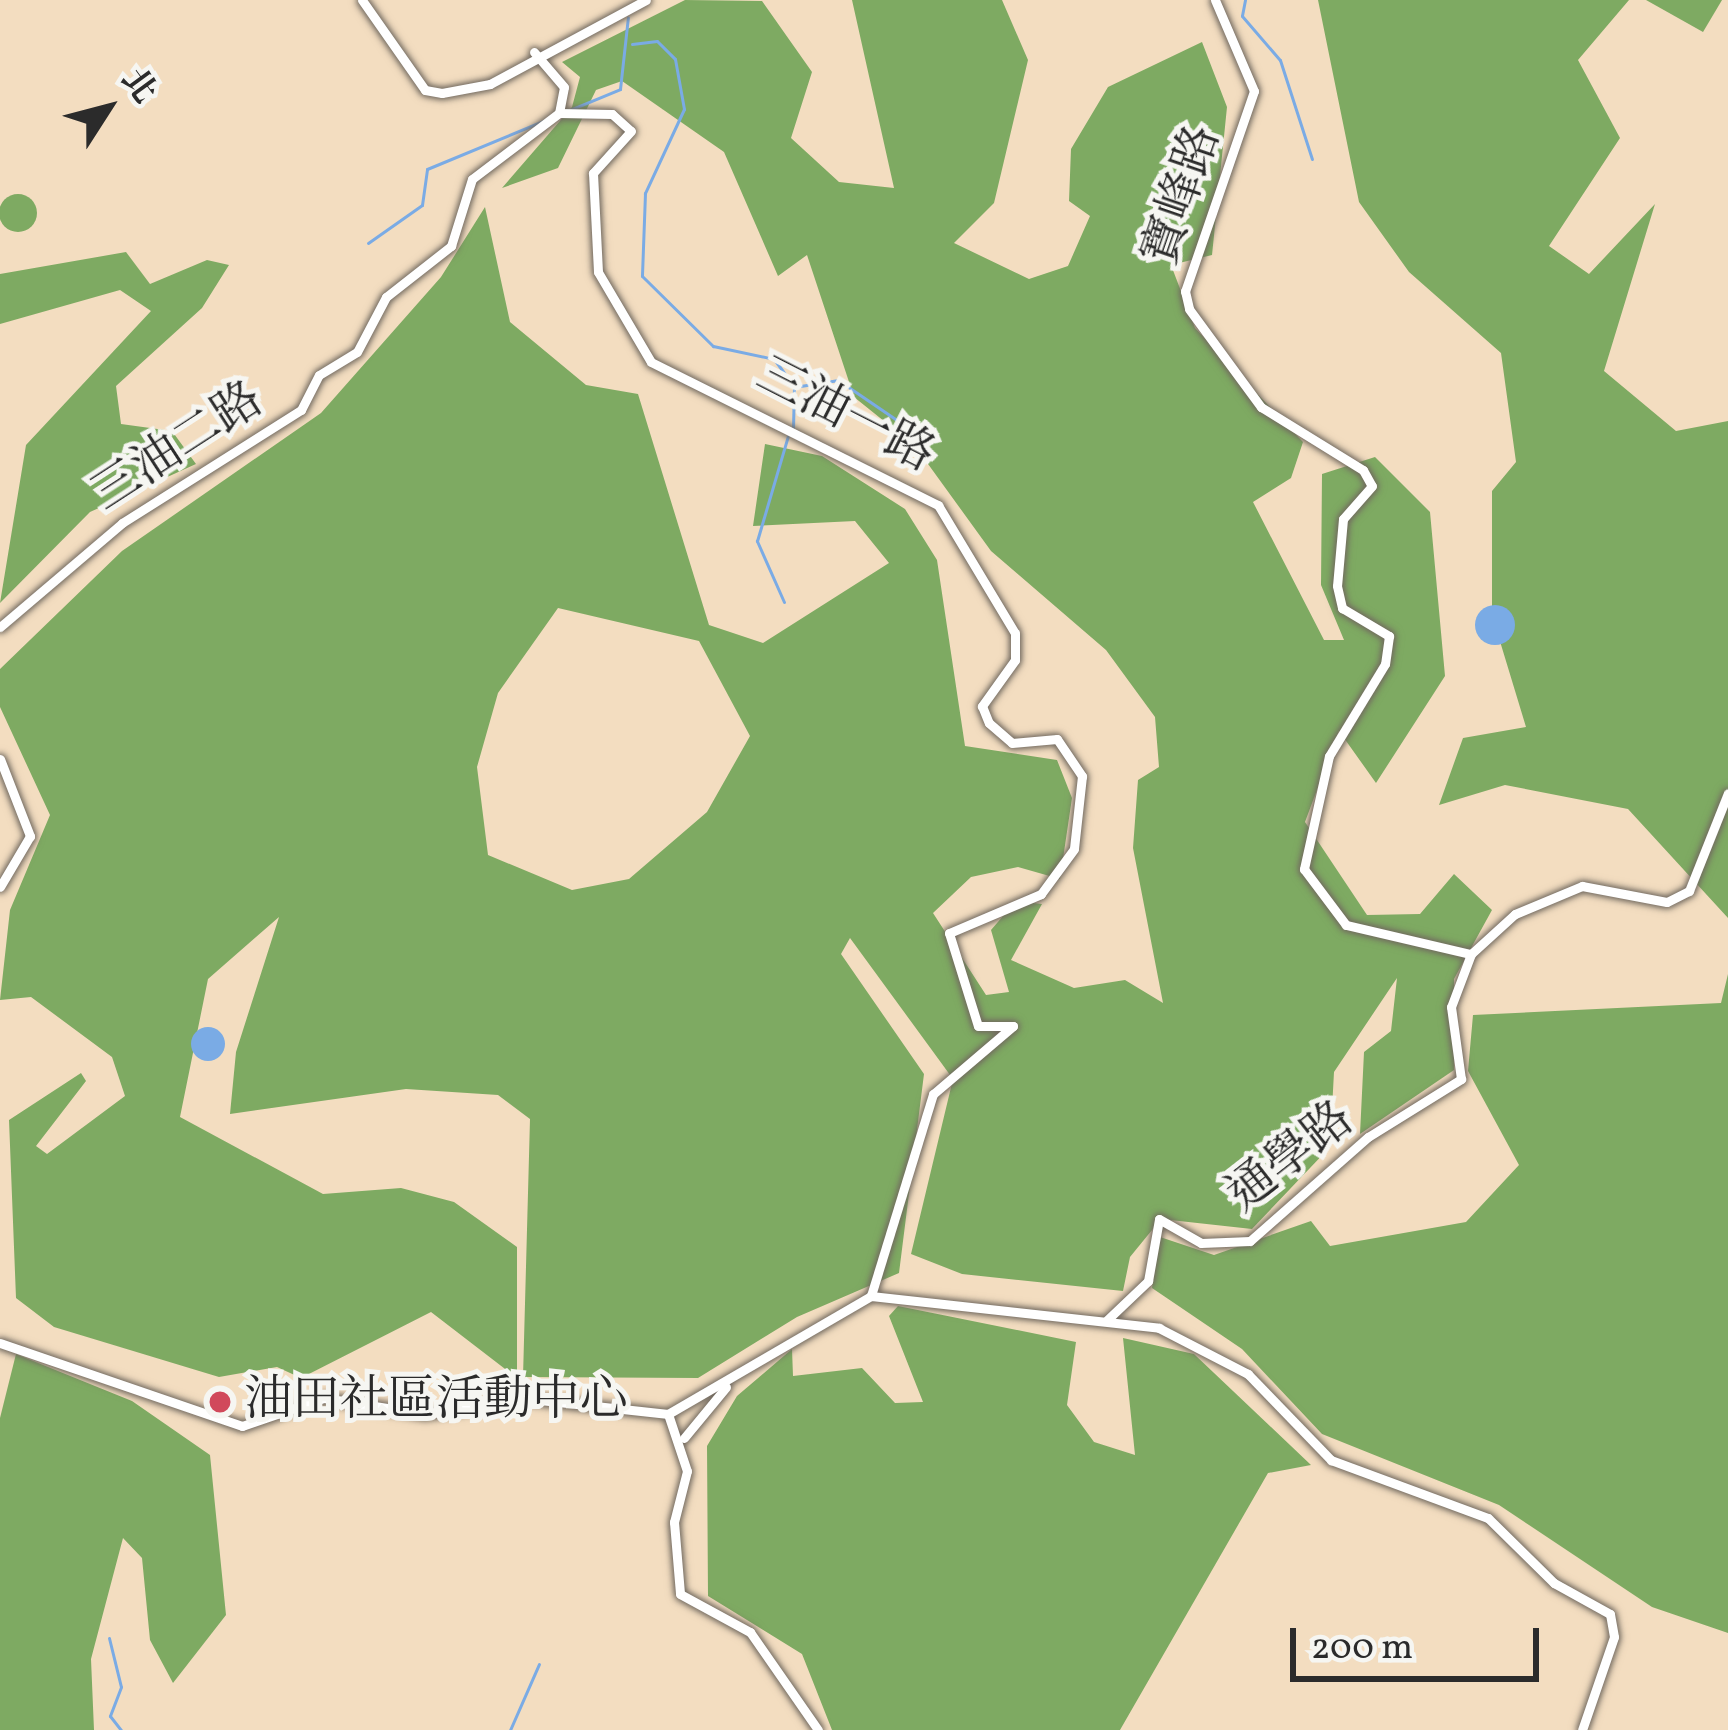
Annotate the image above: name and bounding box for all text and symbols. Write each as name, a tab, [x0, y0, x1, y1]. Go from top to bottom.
north arrow	[48, 48, 168, 168]
text: 北	[109, 60, 165, 114]
street label: 寶峰路	[1132, 119, 1234, 273]
street label: 三油一路	[746, 347, 944, 485]
street label: 三油二路	[82, 372, 274, 524]
street label: 通學路	[1217, 1091, 1365, 1225]
place label: 油田社區活動中心	[244, 1373, 628, 1431]
marker: 油田社區活動中心	[207, 1389, 233, 1415]
scale bar	[1296, 1604, 1545, 1678]
text: 200 m	[1311, 1624, 1413, 1674]

